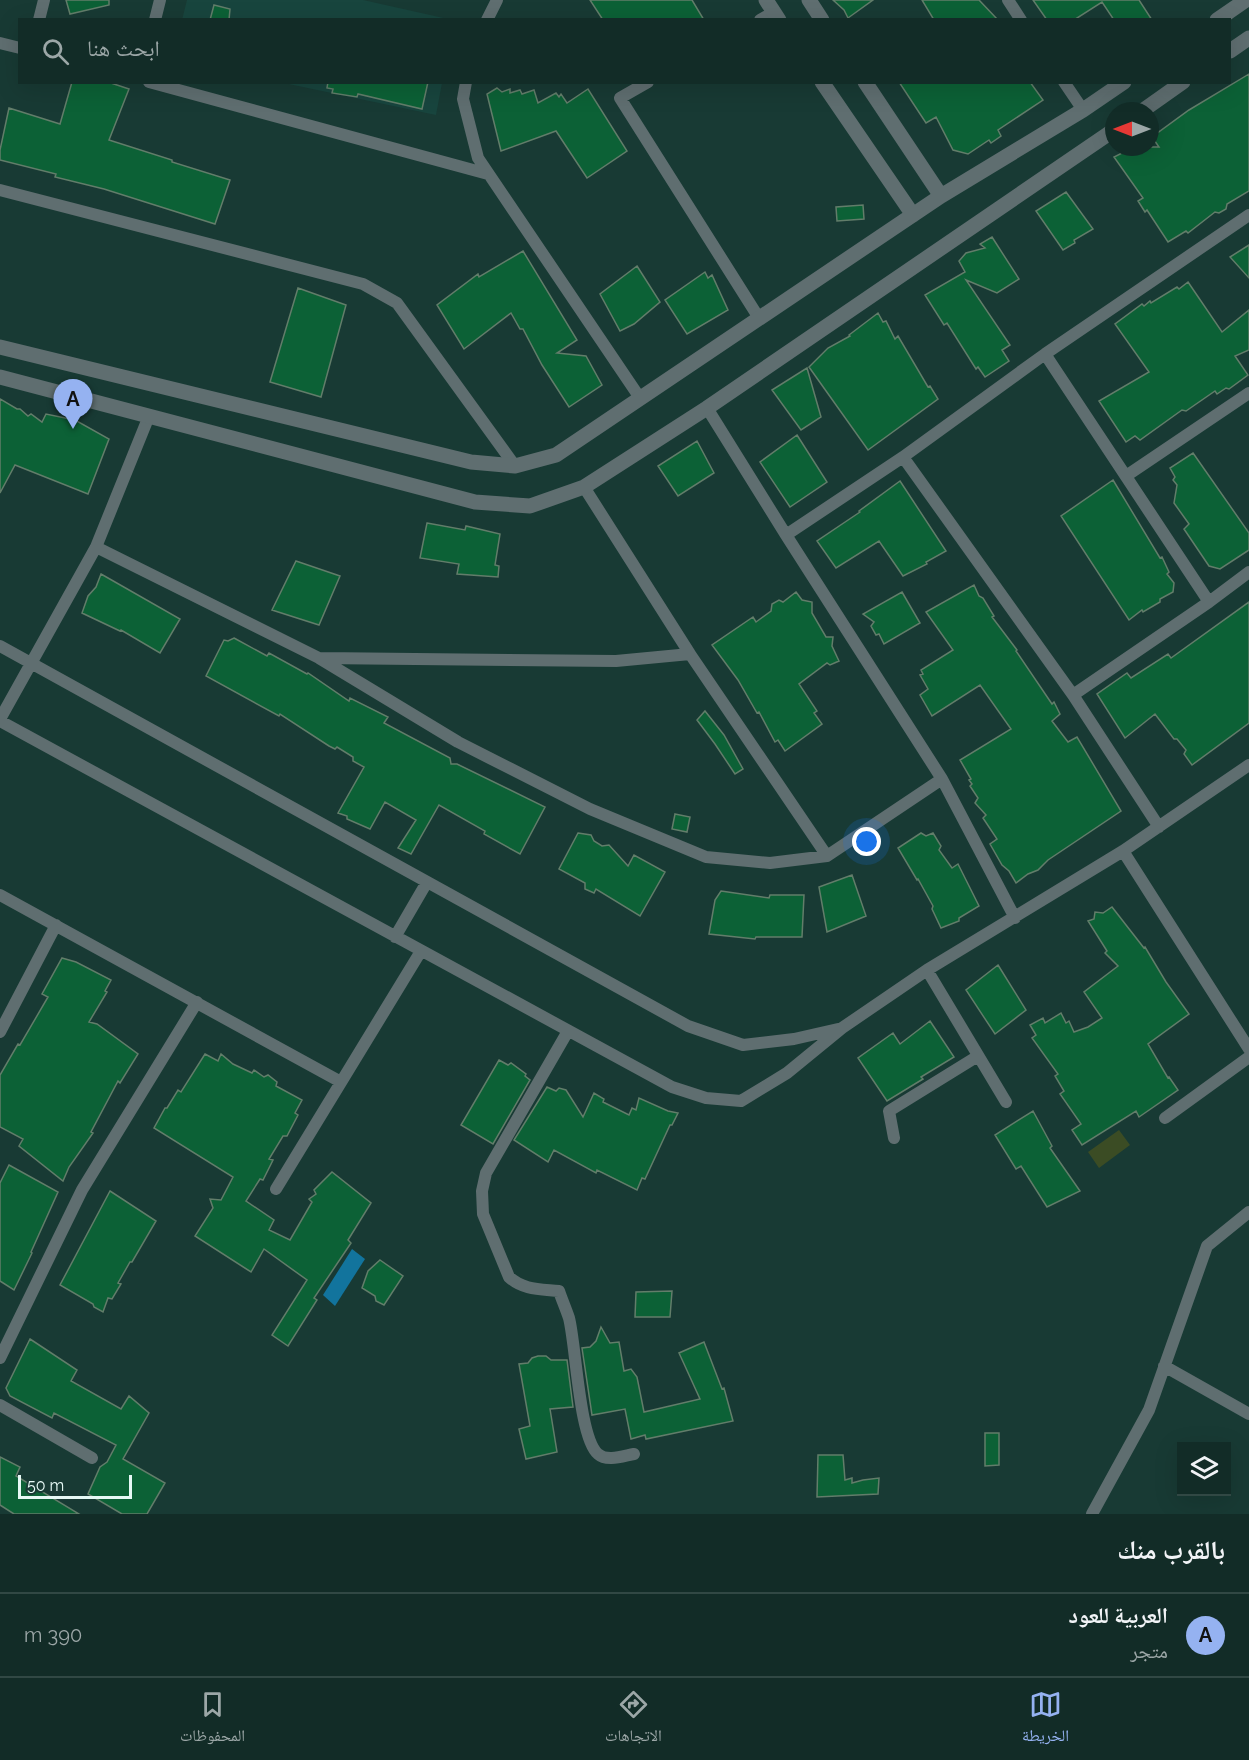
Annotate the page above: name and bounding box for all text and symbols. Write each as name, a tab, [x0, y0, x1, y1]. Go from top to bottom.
search box	[18, 18, 1231, 84]
icon: search	[39, 35, 72, 68]
text: ابحث هنا	[87, 35, 160, 61]
north arrow	[1105, 102, 1159, 156]
pin: A	[54, 380, 92, 429]
your location	[852, 827, 881, 856]
map controls	[1177, 1442, 1231, 1496]
button: layers	[1177, 1442, 1231, 1496]
scale bar	[18, 1472, 132, 1500]
text: 50 m	[27, 1476, 64, 1495]
text: بالقرب منك	[1117, 1535, 1225, 1565]
text: العربية للعود	[1069, 1602, 1168, 1628]
text: 390 m	[24, 1623, 82, 1647]
text: A	[1199, 1623, 1212, 1647]
text: متجر	[1130, 1639, 1168, 1663]
tab: المحفوظات	[180, 1688, 245, 1751]
tab: الاتجاهات	[605, 1688, 662, 1751]
tab: الخريطة	[1022, 1688, 1069, 1751]

